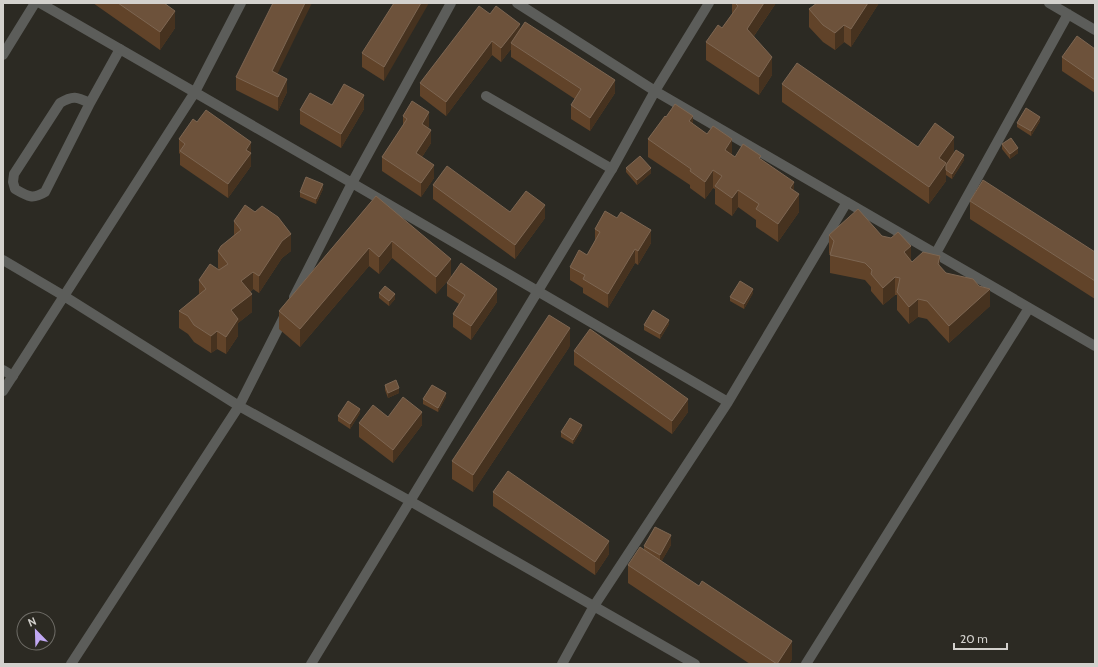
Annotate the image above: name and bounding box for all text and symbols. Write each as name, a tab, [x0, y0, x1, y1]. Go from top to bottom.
north arrow	[16, 611, 56, 651]
text: N	[26, 614, 38, 630]
scale bar	[954, 625, 1007, 651]
text: 20 m	[960, 631, 988, 646]

